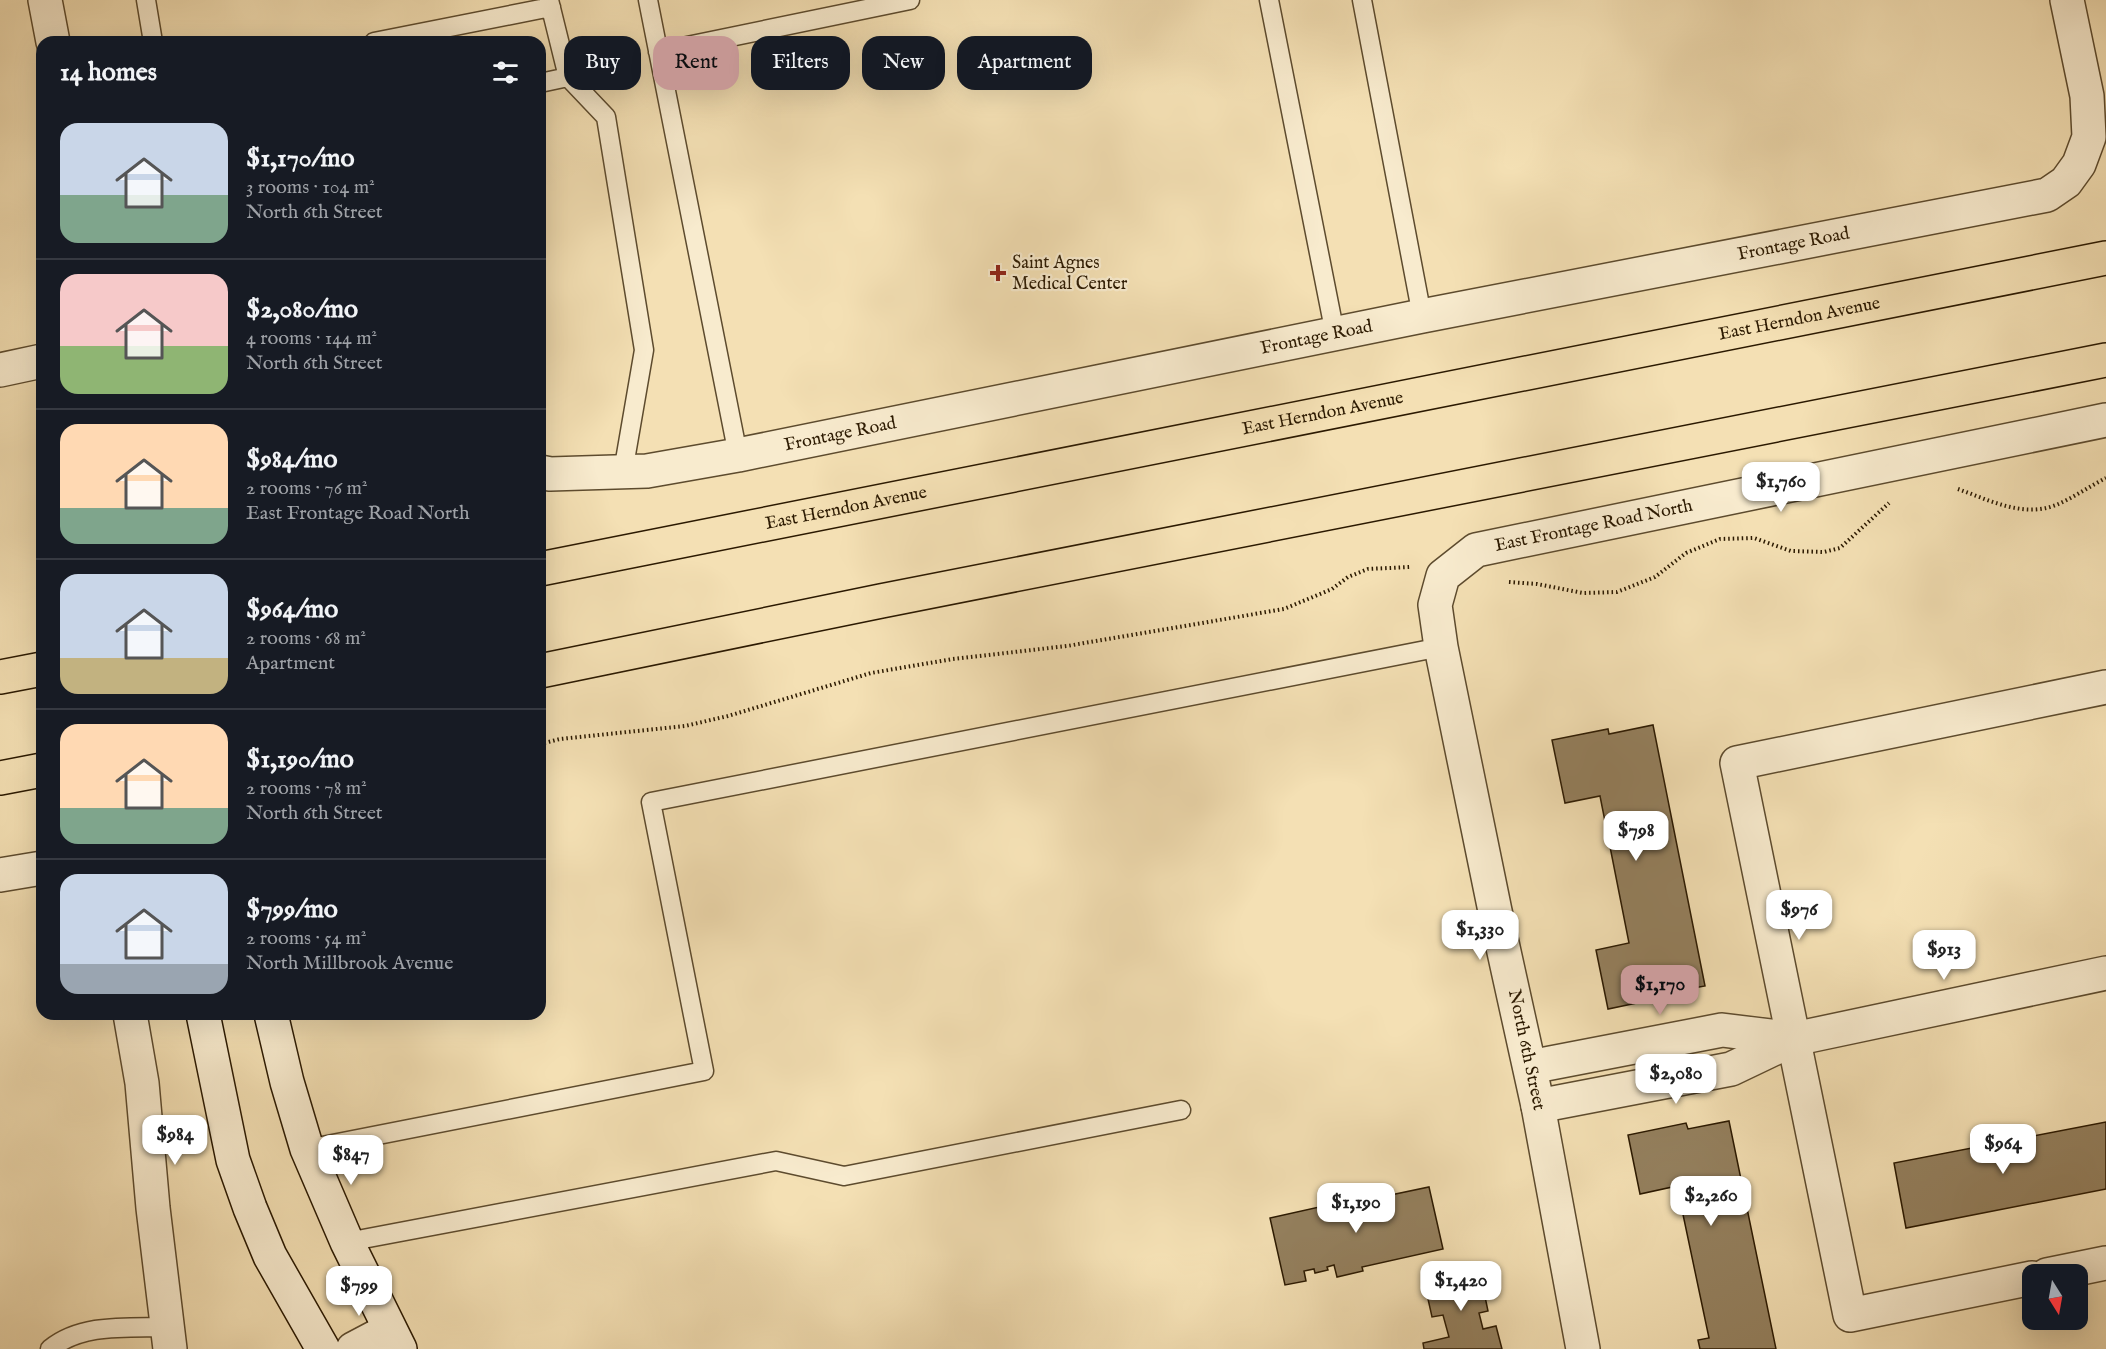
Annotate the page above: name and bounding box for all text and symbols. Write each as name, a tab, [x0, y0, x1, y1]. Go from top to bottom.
chip: Buy	[564, 36, 641, 90]
chip: Rent	[653, 36, 739, 90]
chip: Filters	[751, 36, 850, 90]
chip: New	[862, 36, 945, 90]
chip: Apartment	[957, 36, 1092, 90]
text: 14 homes	[60, 56, 157, 89]
icon: filters	[489, 56, 522, 89]
text: $1,170/mo	[246, 142, 354, 175]
icon: home	[108, 147, 180, 219]
text: 3 rooms · 104 m²	[246, 175, 375, 200]
text: North 6th Street	[246, 200, 383, 225]
street label: Frontage Road	[1736, 222, 1852, 266]
place label: Saint Agnes Medical Center	[1012, 252, 1128, 296]
marker: Saint Agnes Medical Center	[989, 264, 1007, 282]
street label: East Herndon Avenue	[1717, 292, 1882, 346]
text: $2,080/mo	[246, 293, 358, 326]
icon: home	[108, 298, 180, 370]
street label: Frontage Road	[1259, 315, 1375, 360]
text: 4 rooms · 144 m²	[246, 326, 377, 351]
text: North 6th Street	[246, 351, 383, 376]
street label: East Herndon Avenue	[1240, 386, 1406, 441]
street label: Frontage Road	[782, 412, 899, 457]
text: $984/mo	[246, 443, 338, 476]
icon: home	[108, 448, 180, 520]
pin: $1,760	[1732, 462, 1830, 513]
text: $1,760	[1756, 469, 1806, 494]
text: 2 rooms · 76 m²	[246, 476, 367, 501]
street label: East Herndon Avenue	[763, 481, 929, 536]
street label: East Frontage Road North	[1493, 494, 1695, 557]
text: East Frontage Road North	[246, 501, 470, 526]
text: $964/mo	[246, 593, 338, 626]
icon: home	[108, 598, 180, 670]
text: 2 rooms · 68 m²	[246, 626, 366, 651]
text: Apartment	[246, 651, 335, 676]
text: $1,190/mo	[246, 743, 354, 776]
icon: home	[108, 748, 180, 820]
text: 2 rooms · 78 m²	[246, 776, 367, 801]
text: North 6th Street	[246, 801, 383, 826]
pin: $798	[1600, 811, 1672, 862]
text: $798	[1617, 818, 1655, 843]
pin: $976	[1763, 890, 1835, 941]
text: $799/mo	[246, 893, 338, 926]
text: $976	[1780, 897, 1818, 922]
icon: home	[108, 898, 180, 970]
pin: $1,330	[1431, 910, 1529, 961]
text: $1,330	[1456, 917, 1504, 942]
text: 2 rooms · 54 m²	[246, 926, 367, 951]
pin: $913	[1908, 930, 1980, 981]
text: $913	[1927, 937, 1961, 962]
text: North Millbrook Avenue	[246, 951, 453, 976]
pin: $1,170	[1611, 965, 1709, 1016]
text: $1,170	[1635, 972, 1685, 997]
street label: North 6th Street	[1502, 987, 1550, 1113]
pin: $2,080	[1627, 1054, 1725, 1105]
text: $2,080	[1649, 1061, 1703, 1086]
pin: $984	[139, 1115, 211, 1166]
text: $984	[156, 1122, 194, 1147]
pin: $964	[1967, 1124, 2039, 1175]
text: $964	[1984, 1131, 2022, 1156]
pin: $847	[315, 1135, 387, 1186]
text: $847	[332, 1142, 370, 1167]
pin: $2,260	[1662, 1176, 1760, 1227]
pin: $1,190	[1307, 1183, 1405, 1234]
text: $2,260	[1684, 1183, 1738, 1208]
text: $1,190	[1331, 1190, 1381, 1215]
pin: $1,420	[1412, 1261, 1510, 1312]
north arrow	[2022, 1264, 2088, 1330]
map controls	[2022, 1264, 2088, 1330]
pin: $799	[323, 1266, 395, 1317]
text: $1,420	[1434, 1268, 1488, 1293]
text: $799	[340, 1273, 378, 1298]

